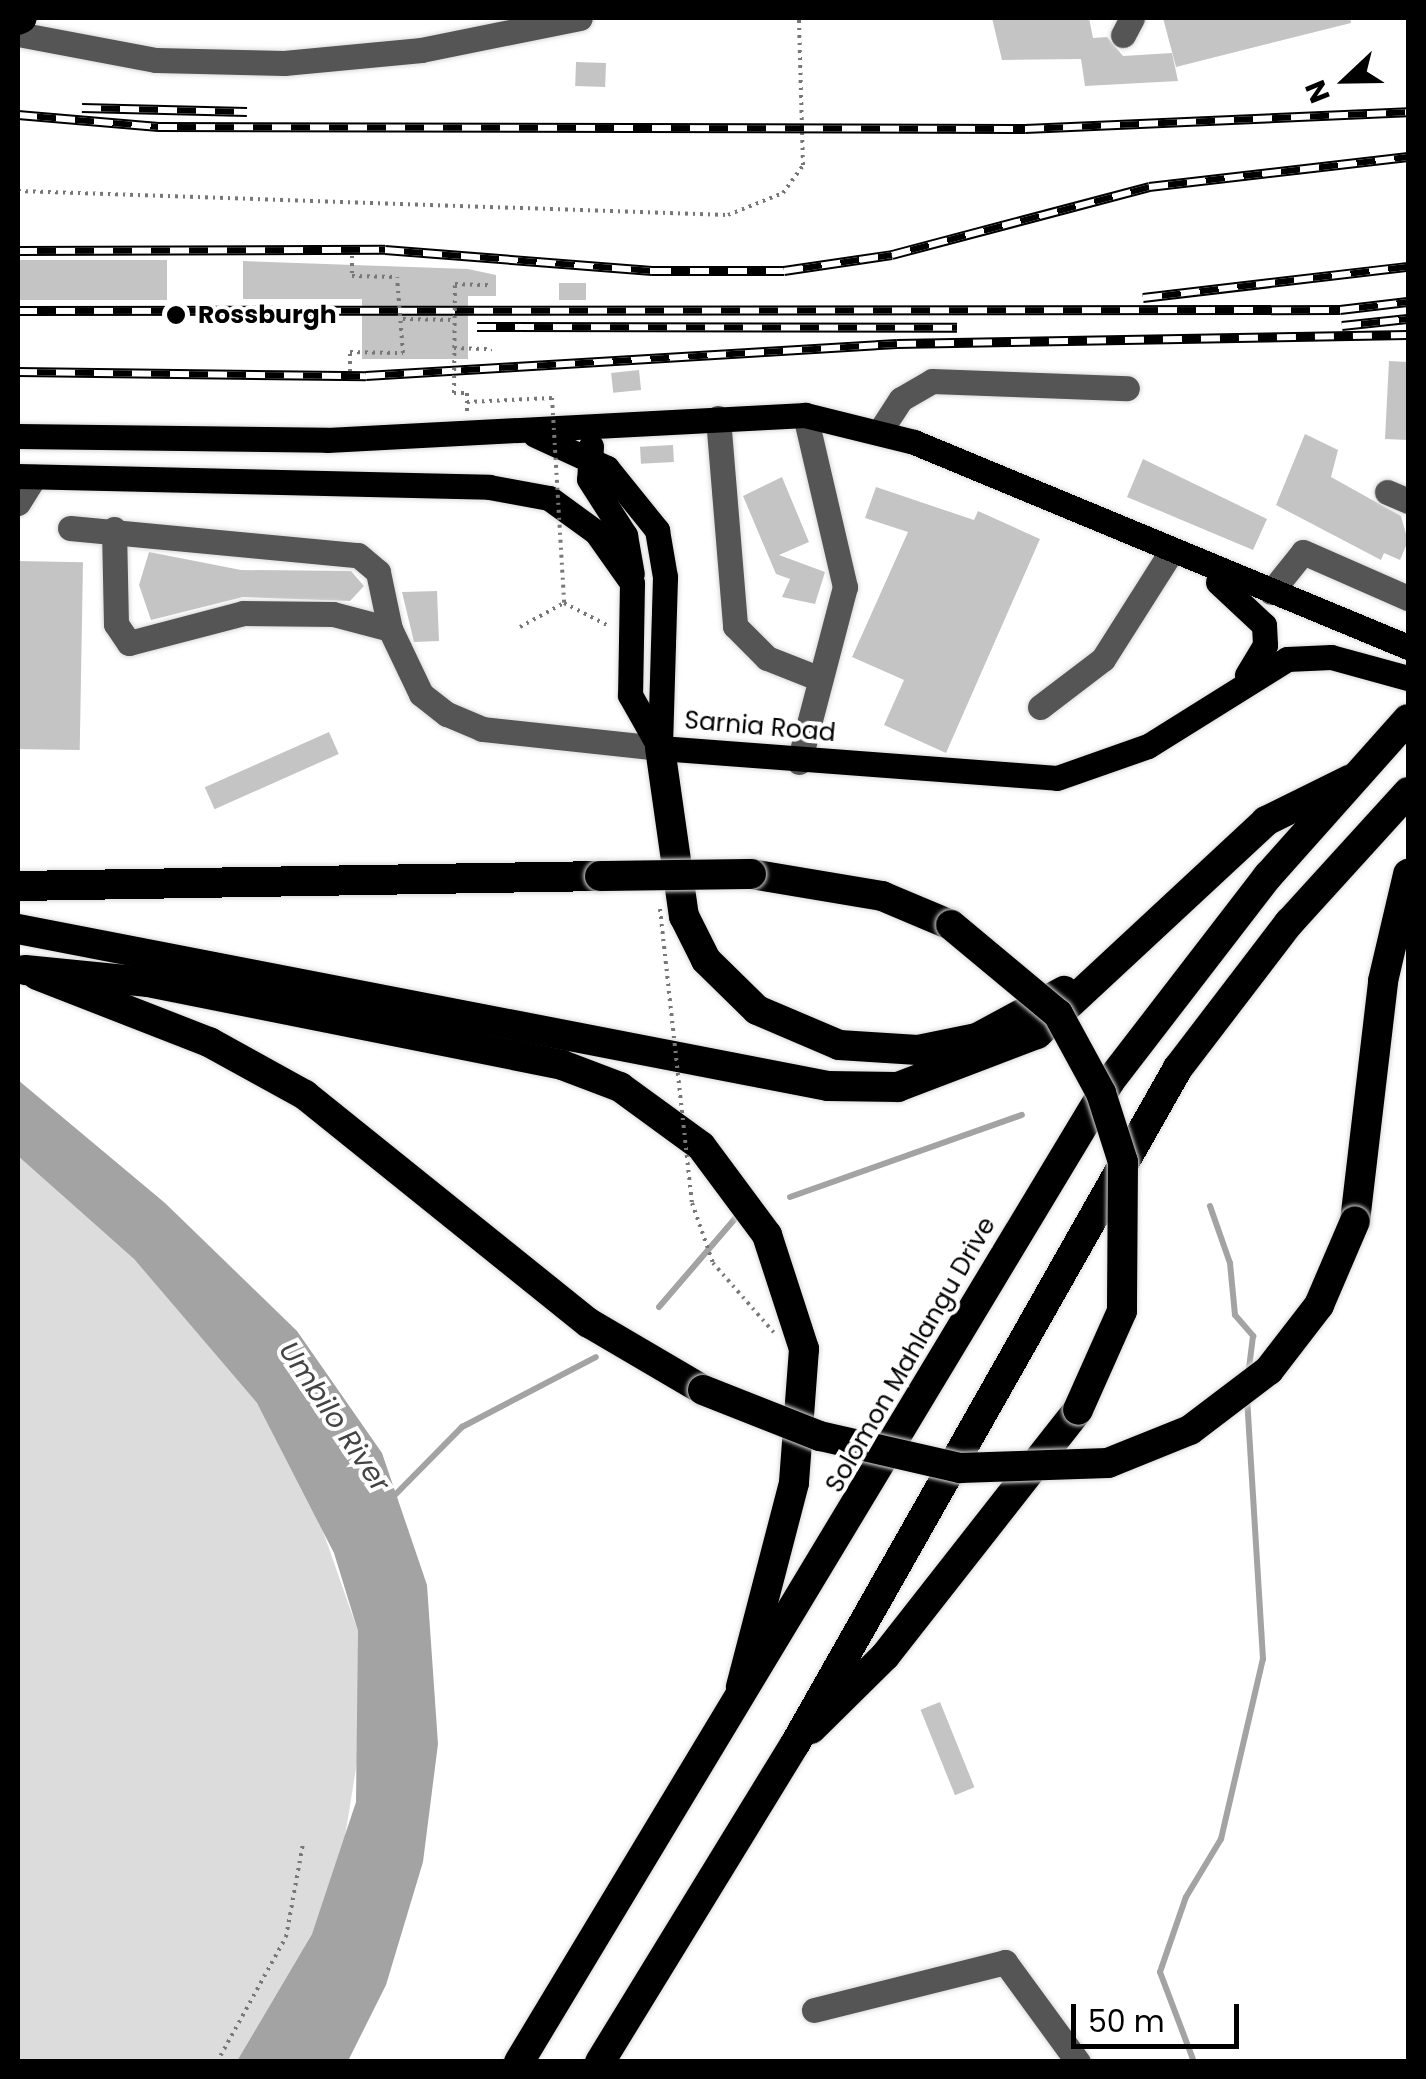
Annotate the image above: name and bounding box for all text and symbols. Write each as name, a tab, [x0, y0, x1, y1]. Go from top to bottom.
north arrow	[1296, 30, 1396, 130]
text: N	[1296, 74, 1340, 108]
place label: Rossburgh	[198, 300, 336, 330]
marker: Rossburgh	[163, 302, 189, 328]
street label: Sarnia Road	[683, 705, 837, 749]
street label: Solomon Mahlangu Drive	[820, 1212, 1002, 1498]
water label: Umbilo River	[271, 1335, 397, 1499]
scale bar	[1076, 1984, 1244, 2046]
text: 50 m	[1088, 2000, 1165, 2043]

